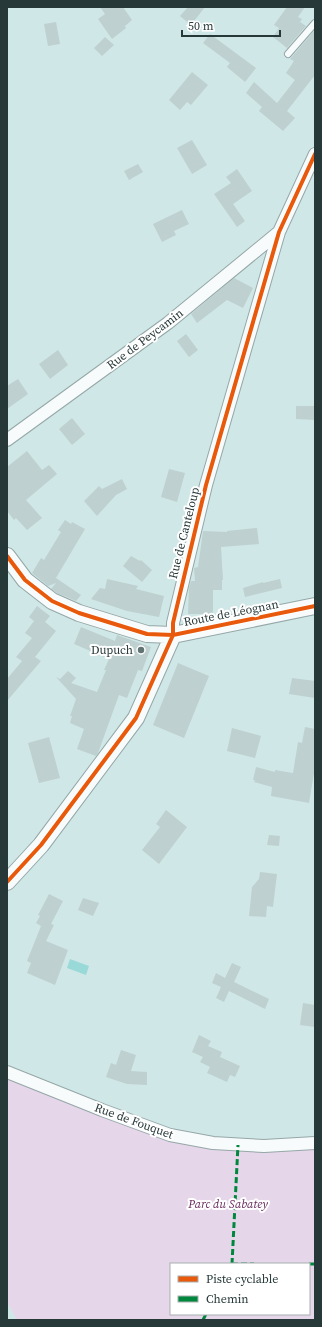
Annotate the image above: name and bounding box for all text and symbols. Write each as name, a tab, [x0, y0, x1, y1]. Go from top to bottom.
scale bar	[182, 12, 280, 38]
text: 50 m	[188, 18, 214, 34]
street label: Rue de Peycamin	[104, 305, 186, 373]
street label: Rue de Canteloup	[165, 486, 203, 580]
street label: Route de Léognan	[182, 596, 280, 630]
place label: Dupuch	[91, 642, 133, 658]
marker: Dupuch	[136, 645, 146, 655]
street label: Rue de Fouquet	[92, 1099, 176, 1143]
park label: Parc du Sabatey	[187, 1196, 268, 1212]
legend	[170, 1263, 310, 1315]
text: Piste cyclable	[206, 1271, 278, 1287]
text: Chemin	[206, 1291, 249, 1307]

